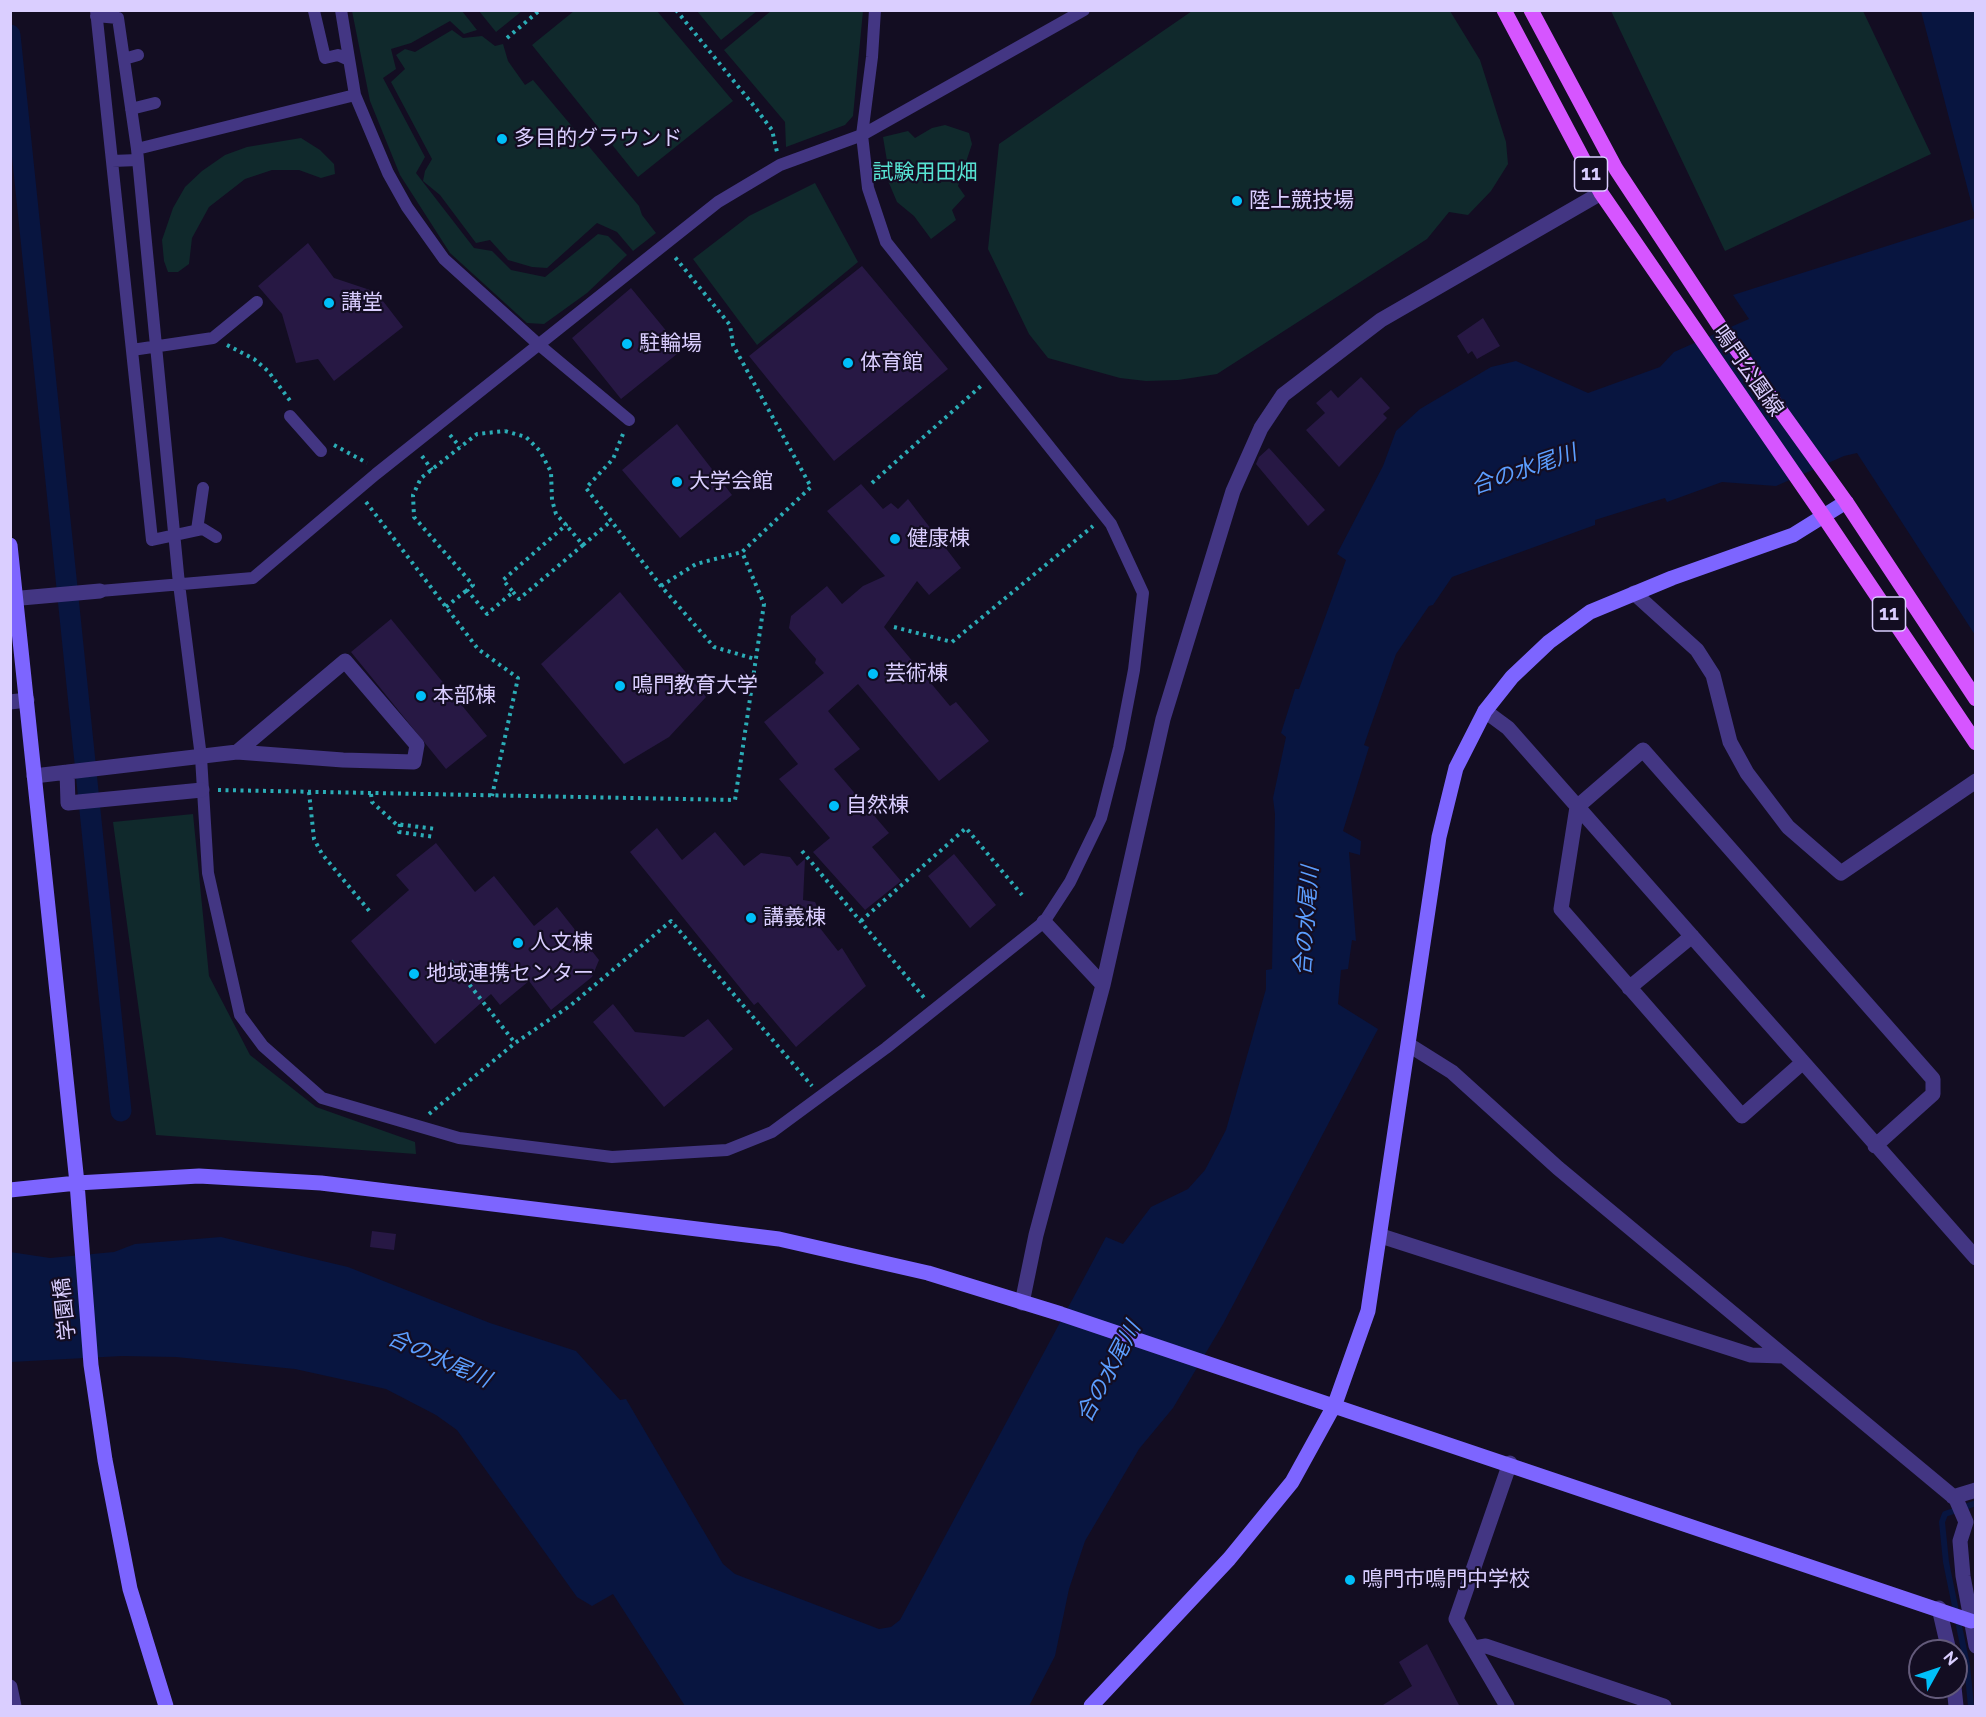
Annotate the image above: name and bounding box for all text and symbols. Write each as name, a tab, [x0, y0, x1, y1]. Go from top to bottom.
place label: 多目的グラウンド	[514, 126, 682, 152]
marker: 多目的グラウンド	[495, 132, 509, 146]
road number: 11	[1574, 157, 1608, 191]
park label: 試験用田畑	[873, 160, 977, 186]
place label: 陸上競技場	[1249, 188, 1354, 214]
marker: 陸上競技場	[1230, 194, 1244, 208]
place label: 講堂	[341, 290, 383, 316]
marker: 講堂	[322, 296, 336, 310]
street label: 鳴門公園線	[1708, 321, 1788, 421]
place label: 駐輪場	[639, 331, 702, 357]
marker: 駐輪場	[620, 337, 634, 351]
place label: 体育館	[860, 350, 923, 376]
marker: 体育館	[841, 356, 855, 370]
water label: 合の水尾川	[1468, 440, 1580, 500]
place label: 大学会館	[689, 469, 773, 495]
marker: 大学会館	[670, 475, 684, 489]
place label: 健康棟	[907, 526, 970, 552]
marker: 健康棟	[888, 532, 902, 546]
road number: 11	[1872, 597, 1906, 631]
place label: 芸術棟	[885, 661, 948, 687]
marker: 芸術棟	[866, 667, 880, 681]
place label: 鳴門教育大学	[632, 673, 758, 699]
marker: 鳴門教育大学	[613, 679, 627, 693]
place label: 本部棟	[433, 683, 496, 709]
marker: 本部棟	[414, 689, 428, 703]
place label: 自然棟	[846, 793, 909, 819]
marker: 自然棟	[827, 799, 841, 813]
water label: 合の水尾川	[1290, 865, 1324, 977]
place label: 講義棟	[763, 905, 826, 931]
marker: 講義棟	[744, 911, 758, 925]
place label: 人文棟	[530, 930, 593, 956]
marker: 人文棟	[511, 936, 525, 950]
place label: 地域連携センター	[426, 961, 594, 987]
marker: 地域連携センター	[407, 967, 421, 981]
street label: 学園橋	[49, 1276, 81, 1342]
water label: 合の水尾川	[1072, 1317, 1146, 1427]
water label: 合の水尾川	[383, 1325, 495, 1393]
place label: 鳴門市鳴門中学校	[1362, 1567, 1530, 1593]
marker: 鳴門市鳴門中学校	[1343, 1573, 1357, 1587]
north arrow	[1908, 1639, 1968, 1699]
text: N	[1939, 1648, 1962, 1669]

